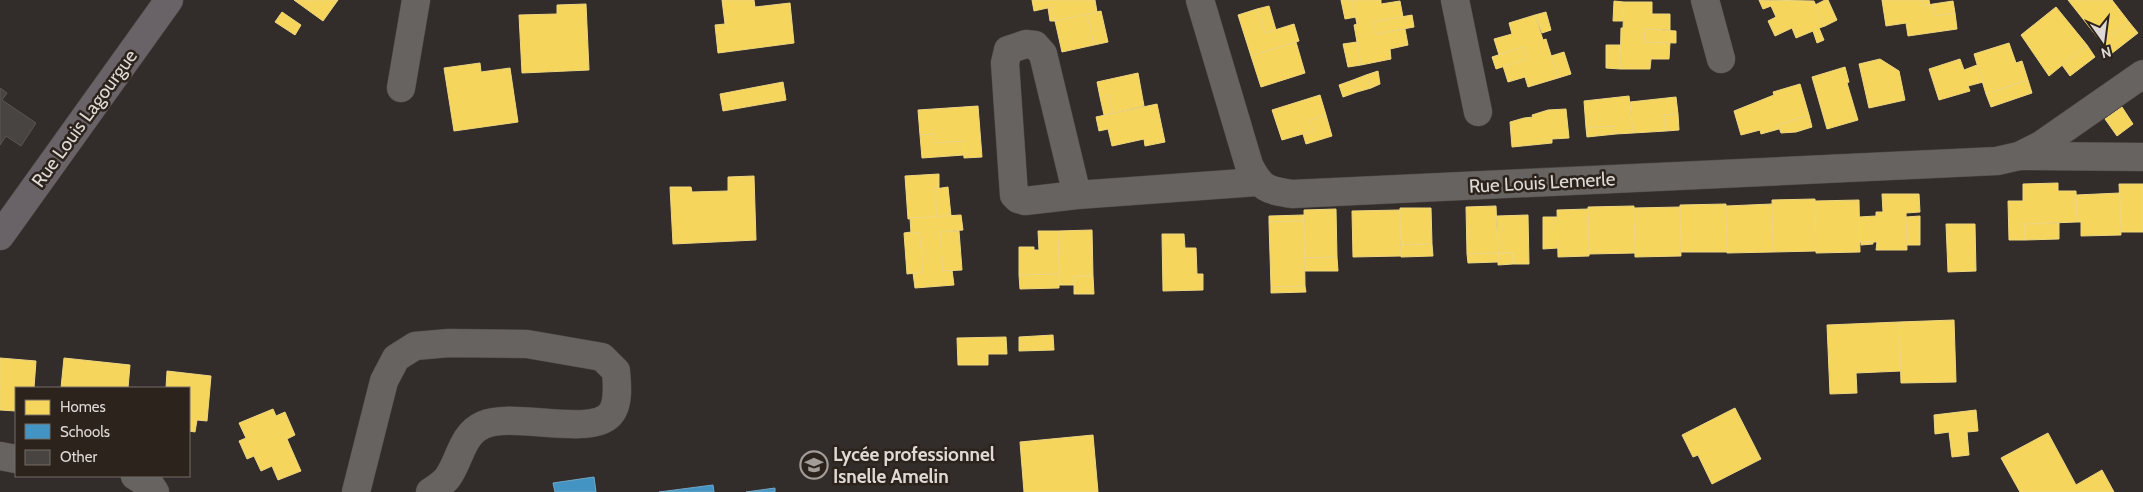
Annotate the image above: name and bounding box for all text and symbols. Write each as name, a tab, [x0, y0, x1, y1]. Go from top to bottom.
north arrow	[2078, 15, 2128, 65]
text: N	[2099, 43, 2113, 63]
street label: Rue Louis Lagourgue	[27, 45, 142, 192]
street label: Rue Louis Lemerle	[1468, 167, 1616, 198]
legend	[15, 387, 190, 477]
text: Homes	[60, 398, 106, 416]
text: Schools	[60, 423, 110, 441]
place label: Lycée professionnel Isnelle Amelin	[833, 443, 995, 488]
text: Other	[60, 448, 97, 466]
school or university icon: Lycée professionnel Isnelle Amelin	[799, 450, 829, 480]

